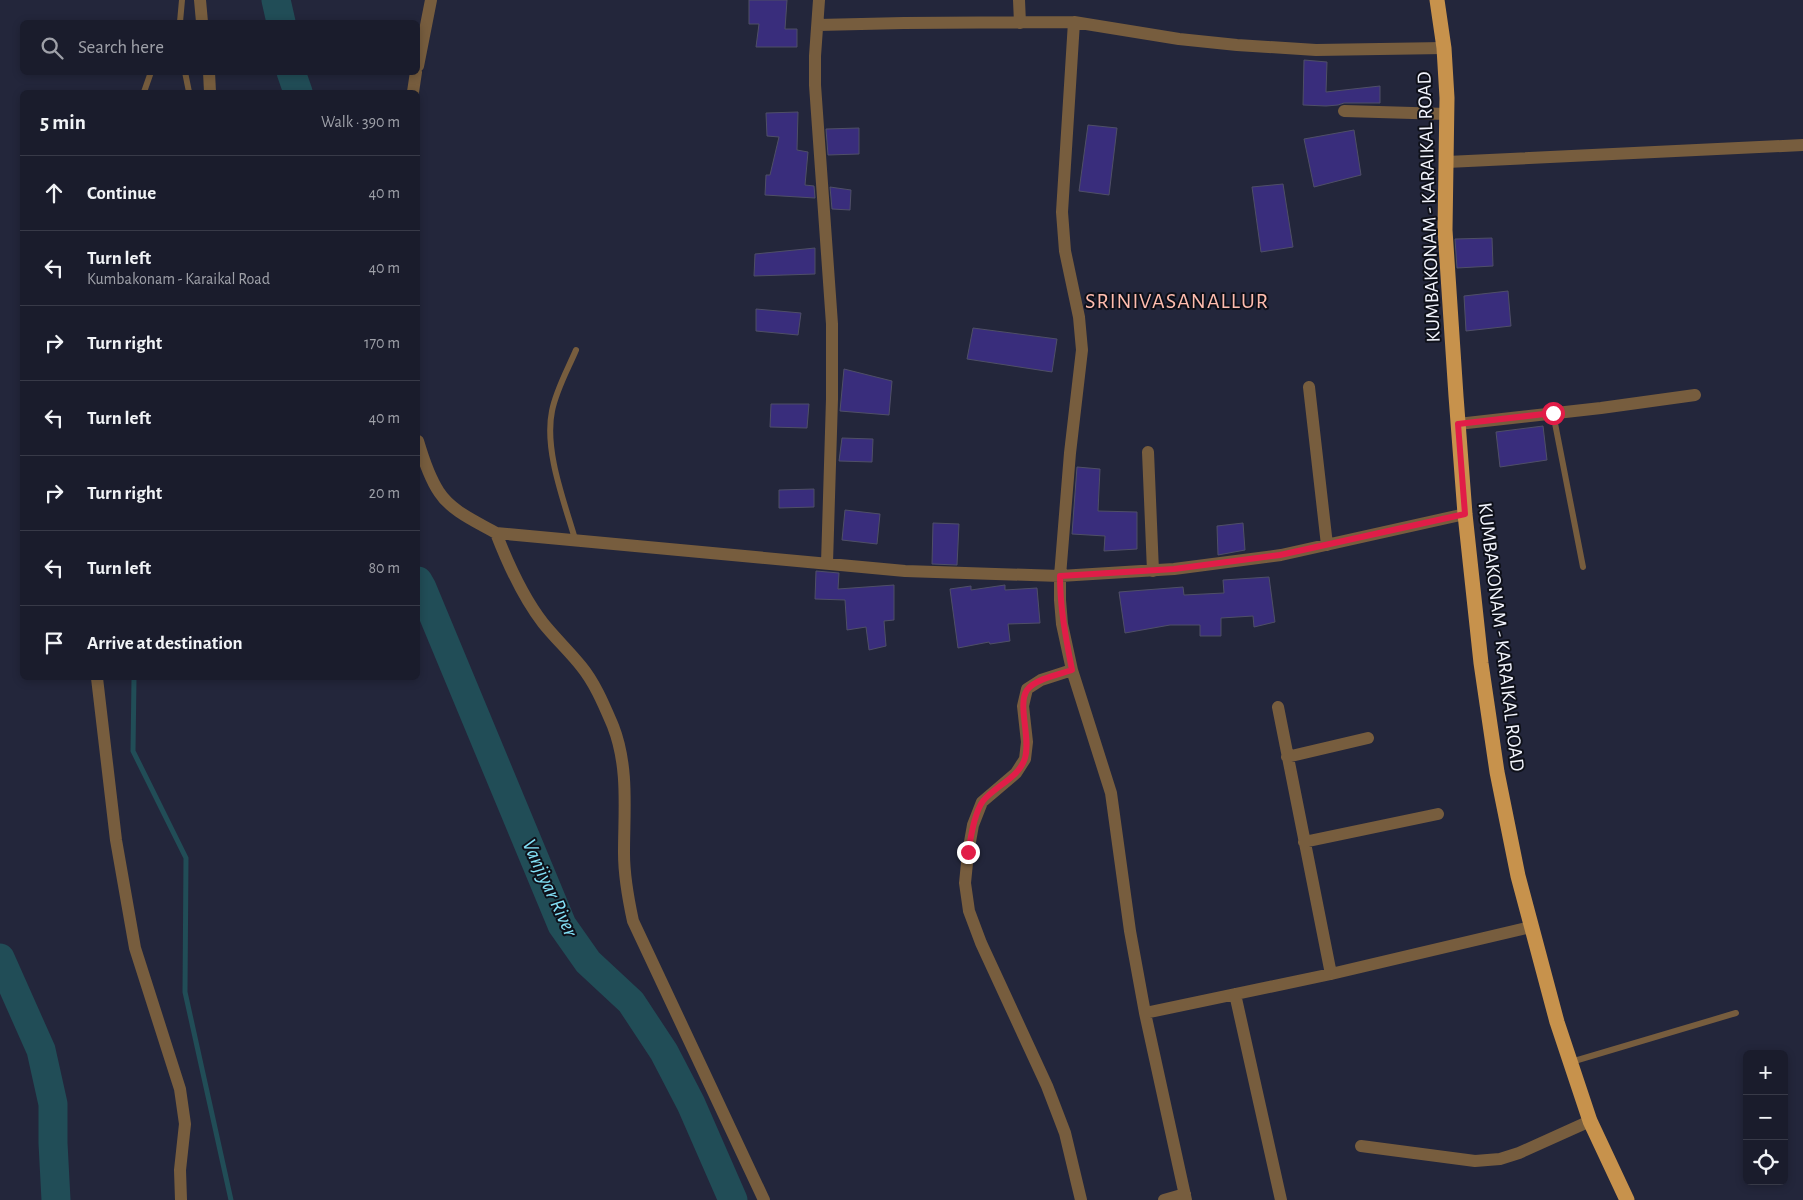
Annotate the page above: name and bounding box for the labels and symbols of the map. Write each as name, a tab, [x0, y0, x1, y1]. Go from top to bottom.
street label: KUMBAKONAM - KARAIKAL ROAD	[1414, 71, 1444, 343]
district label: SRINIVASANALLUR	[1085, 290, 1269, 312]
route start	[1542, 402, 1565, 425]
street label: KUMBAKONAM - KARAIKAL ROAD	[1475, 501, 1527, 773]
water label: Vanjiyar River	[518, 836, 582, 941]
route end	[957, 841, 980, 864]

